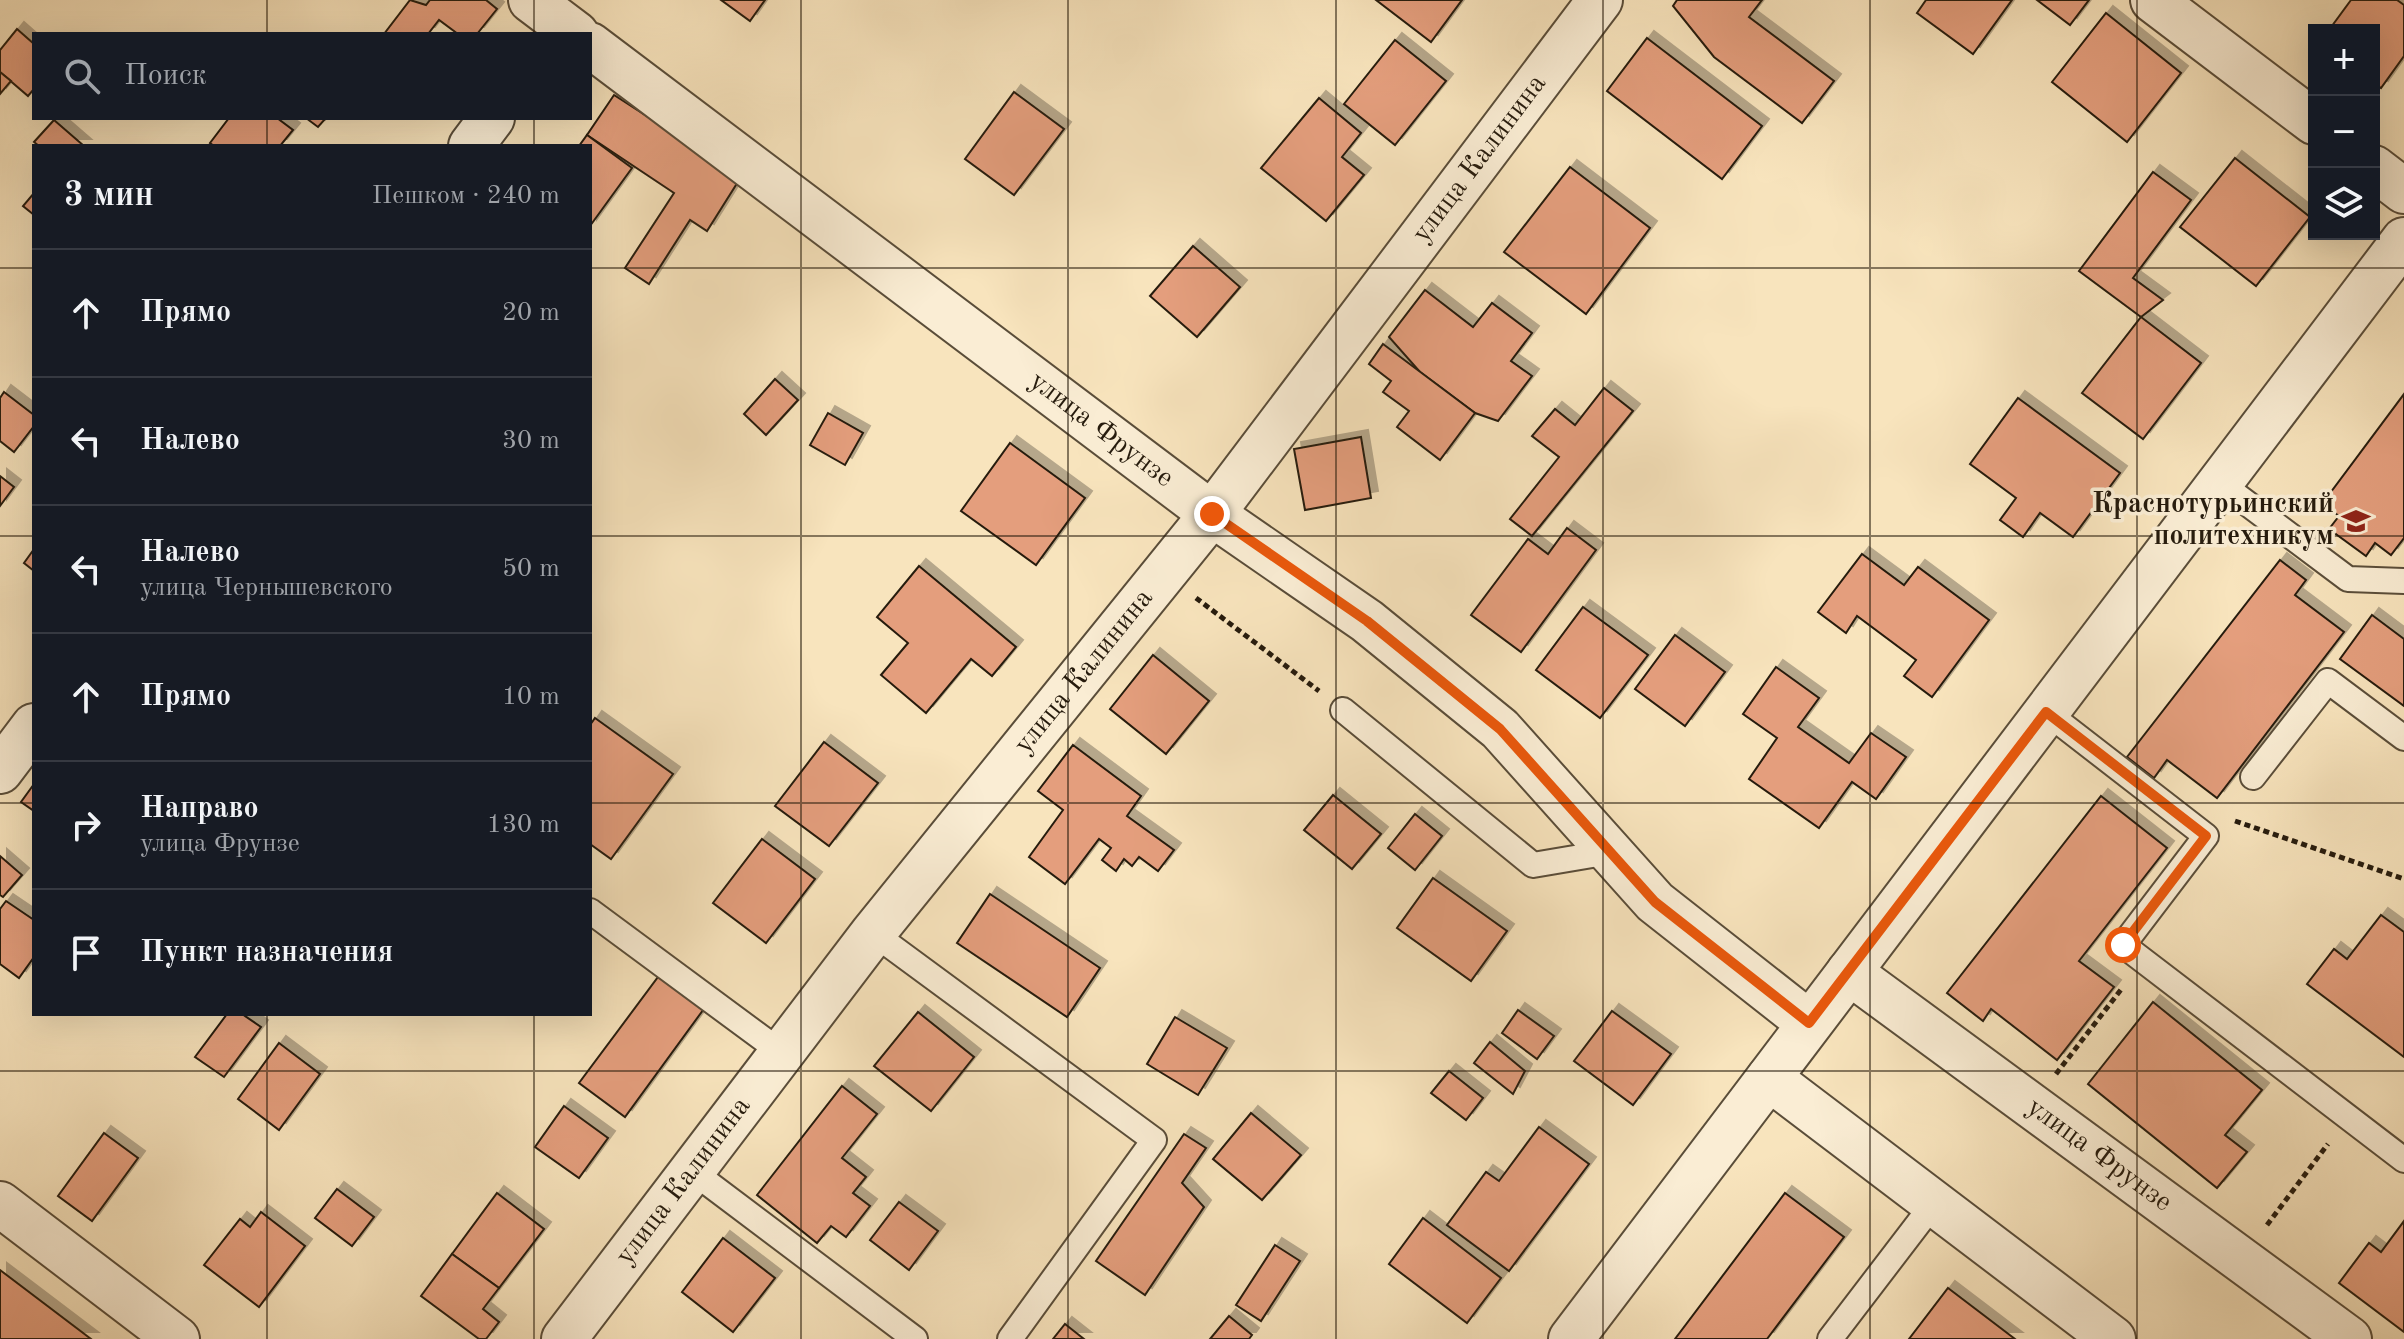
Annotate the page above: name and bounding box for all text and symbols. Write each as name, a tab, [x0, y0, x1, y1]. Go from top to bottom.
map controls	[2308, 24, 2380, 240]
button: +	[2308, 24, 2380, 96]
search box	[32, 32, 592, 120]
icon: search	[60, 54, 104, 98]
text: Поиск	[124, 61, 207, 91]
street label: улица Калинина	[1408, 70, 1552, 248]
button: −	[2308, 96, 2380, 168]
button: layers	[2308, 168, 2380, 240]
text: 3 мин	[64, 179, 154, 213]
text: Пешком · 240 m	[372, 183, 560, 209]
icon: ahead	[64, 291, 108, 335]
text: Прямо	[140, 298, 231, 328]
text: 20 m	[502, 300, 560, 326]
street label: улица Фрунзе	[1024, 367, 1178, 493]
icon: left	[64, 419, 108, 463]
text: Налево	[140, 426, 240, 456]
text: 30 m	[502, 428, 560, 454]
place label: Краснотурьинский политехникум	[2092, 490, 2334, 551]
route end	[1194, 496, 1230, 532]
school or university icon: Краснотурьинский политехникум	[2341, 506, 2371, 536]
text: Налево	[140, 538, 240, 568]
icon: left	[64, 547, 108, 591]
text: 50 m	[502, 556, 560, 582]
text: улица Чернышевского	[140, 575, 393, 601]
street label: улица Калинина	[1010, 584, 1159, 760]
icon: ahead	[64, 675, 108, 719]
text: Прямо	[140, 682, 231, 712]
text: 10 m	[502, 684, 560, 710]
text: Направо	[140, 794, 259, 824]
icon: right	[64, 803, 108, 847]
text: 130 m	[487, 812, 560, 838]
text: улица Фрунзе	[140, 831, 300, 857]
route start	[2105, 927, 2141, 963]
icon: arrive	[64, 931, 108, 975]
text: Пункт назначения	[140, 938, 393, 968]
street label: улица Калинина	[611, 1092, 757, 1271]
street label: улица Фрунзе	[2021, 1093, 2177, 1218]

